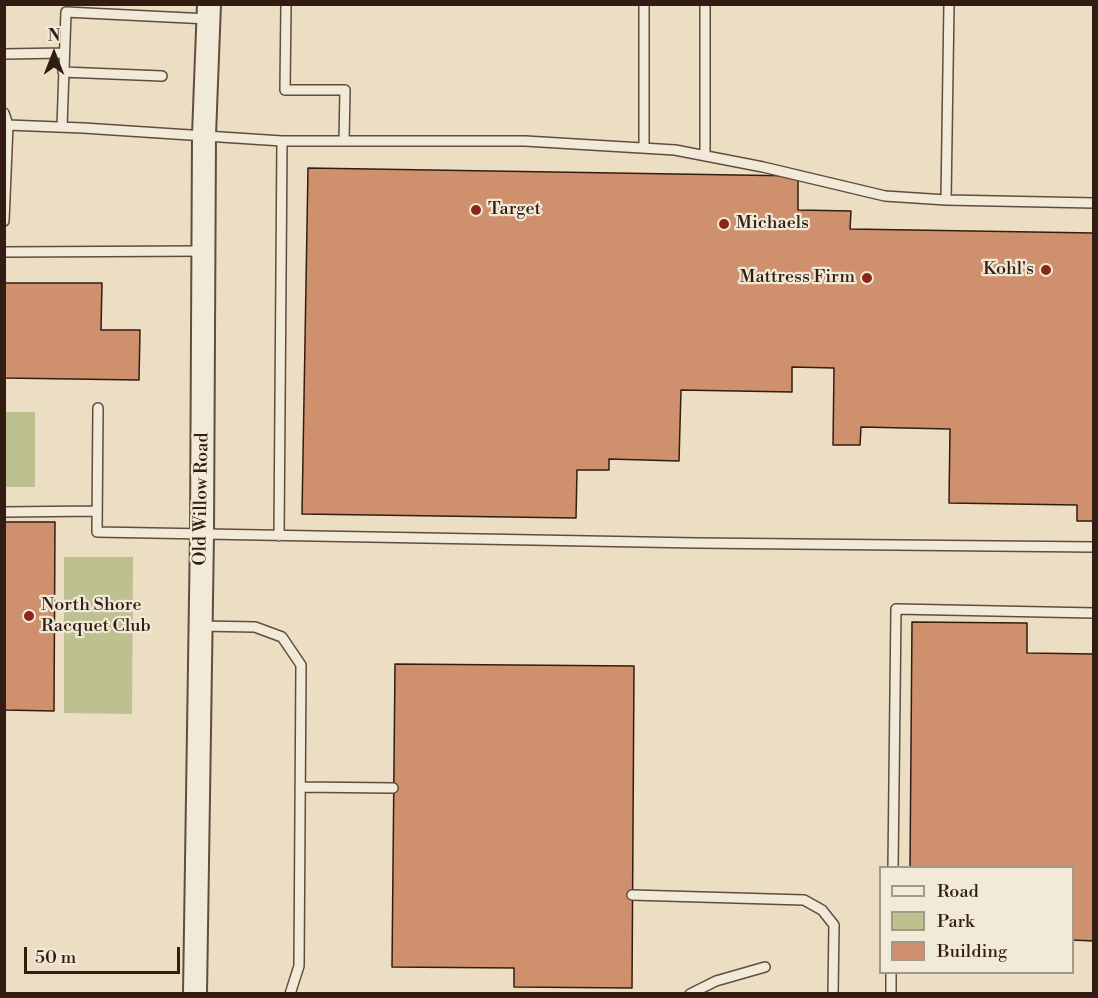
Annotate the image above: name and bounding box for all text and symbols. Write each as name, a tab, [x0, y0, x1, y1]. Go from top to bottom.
north arrow	[24, 24, 84, 84]
text: N	[48, 26, 60, 46]
place label: Target	[488, 199, 541, 221]
marker: Target	[469, 203, 483, 217]
place label: Michaels	[736, 213, 809, 235]
marker: Michaels	[717, 217, 731, 231]
place label: Kohl's	[983, 259, 1034, 281]
marker: Kohl's	[1039, 263, 1053, 277]
place label: Mattress Firm	[740, 267, 855, 289]
marker: Mattress Firm	[860, 271, 874, 285]
street label: Old Willow Road	[190, 432, 214, 566]
place label: North Shore Racquet Club	[41, 595, 151, 638]
marker: North Shore Racquet Club	[22, 609, 36, 623]
legend	[879, 866, 1074, 974]
text: Road	[937, 880, 979, 903]
text: Park	[937, 910, 974, 933]
scale bar	[27, 935, 183, 973]
text: Building	[937, 940, 1007, 963]
text: 50 m	[35, 946, 76, 969]

